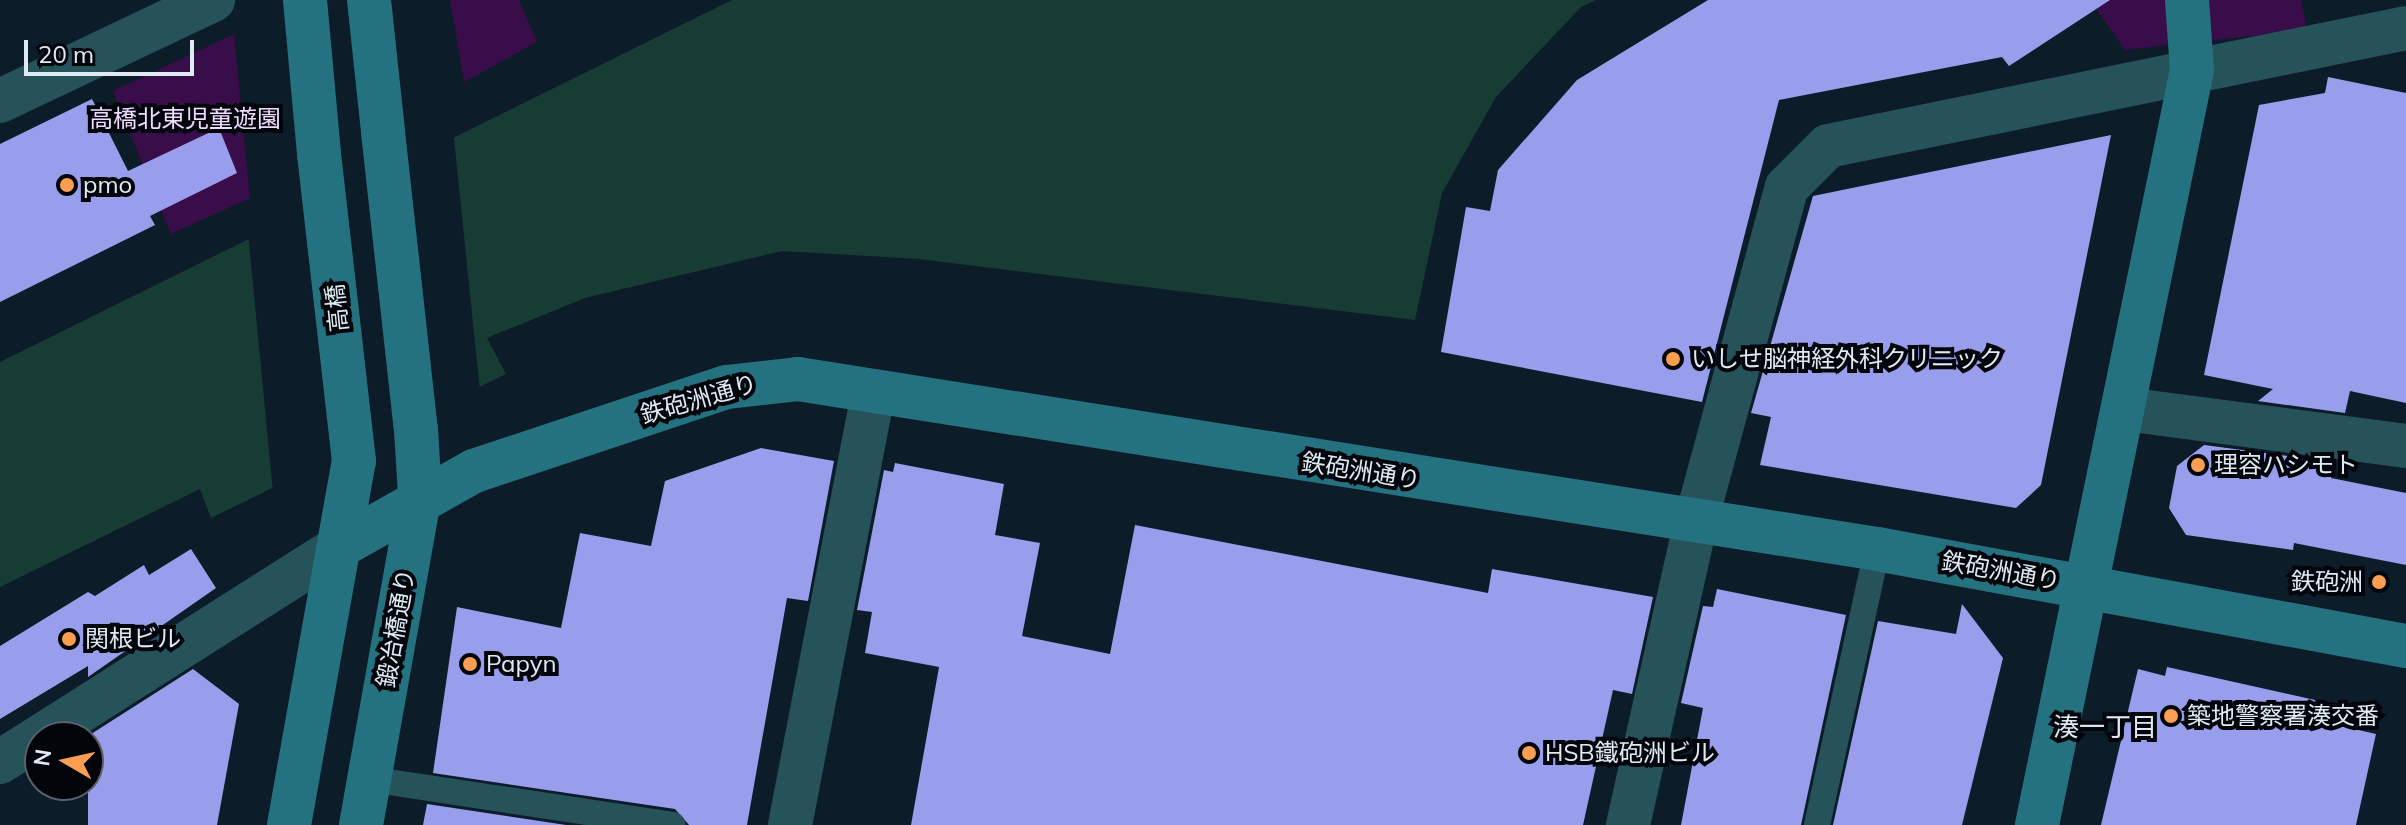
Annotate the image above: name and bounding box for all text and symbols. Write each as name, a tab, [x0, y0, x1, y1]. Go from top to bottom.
scale bar	[28, 24, 198, 74]
text: 20 m	[38, 39, 94, 69]
park label: 高橋北東児童遊園	[89, 105, 281, 133]
place label: pmo	[83, 171, 132, 199]
marker: pmo	[58, 176, 76, 194]
street label: 高橋	[320, 283, 354, 333]
place label: いしせ脳神経外科クリニック	[1691, 345, 2003, 373]
marker: いしせ脳神経外科クリニック	[1662, 348, 1684, 370]
street label: 鉄砲洲通り	[637, 369, 761, 429]
street label: 鉄砲洲通り	[1299, 447, 1423, 495]
place label: 理容ハシモト	[2214, 451, 2358, 479]
marker: 理容ハシモト	[2189, 456, 2207, 474]
street label: 鉄砲洲通り	[1939, 546, 2063, 596]
street label: 鍛冶橋通り	[371, 566, 421, 690]
place label: 鉄砲洲	[2291, 568, 2363, 596]
marker: 鉄砲洲	[2370, 573, 2388, 591]
place label: 関根ビル	[85, 625, 181, 653]
marker: 関根ビル	[60, 630, 78, 648]
place label: Papyn	[486, 650, 556, 678]
marker: Papyn	[461, 655, 479, 673]
place label: 築地警察署湊交番	[2187, 702, 2379, 730]
marker: 築地警察署湊交番	[2162, 707, 2180, 725]
district label: 湊一丁目	[2053, 711, 2157, 743]
north arrow	[24, 721, 104, 801]
place label: HSB鐵砲洲ビル	[1545, 739, 1715, 767]
marker: HSB鐵砲洲ビル	[1520, 744, 1538, 762]
text: N	[27, 747, 57, 768]

